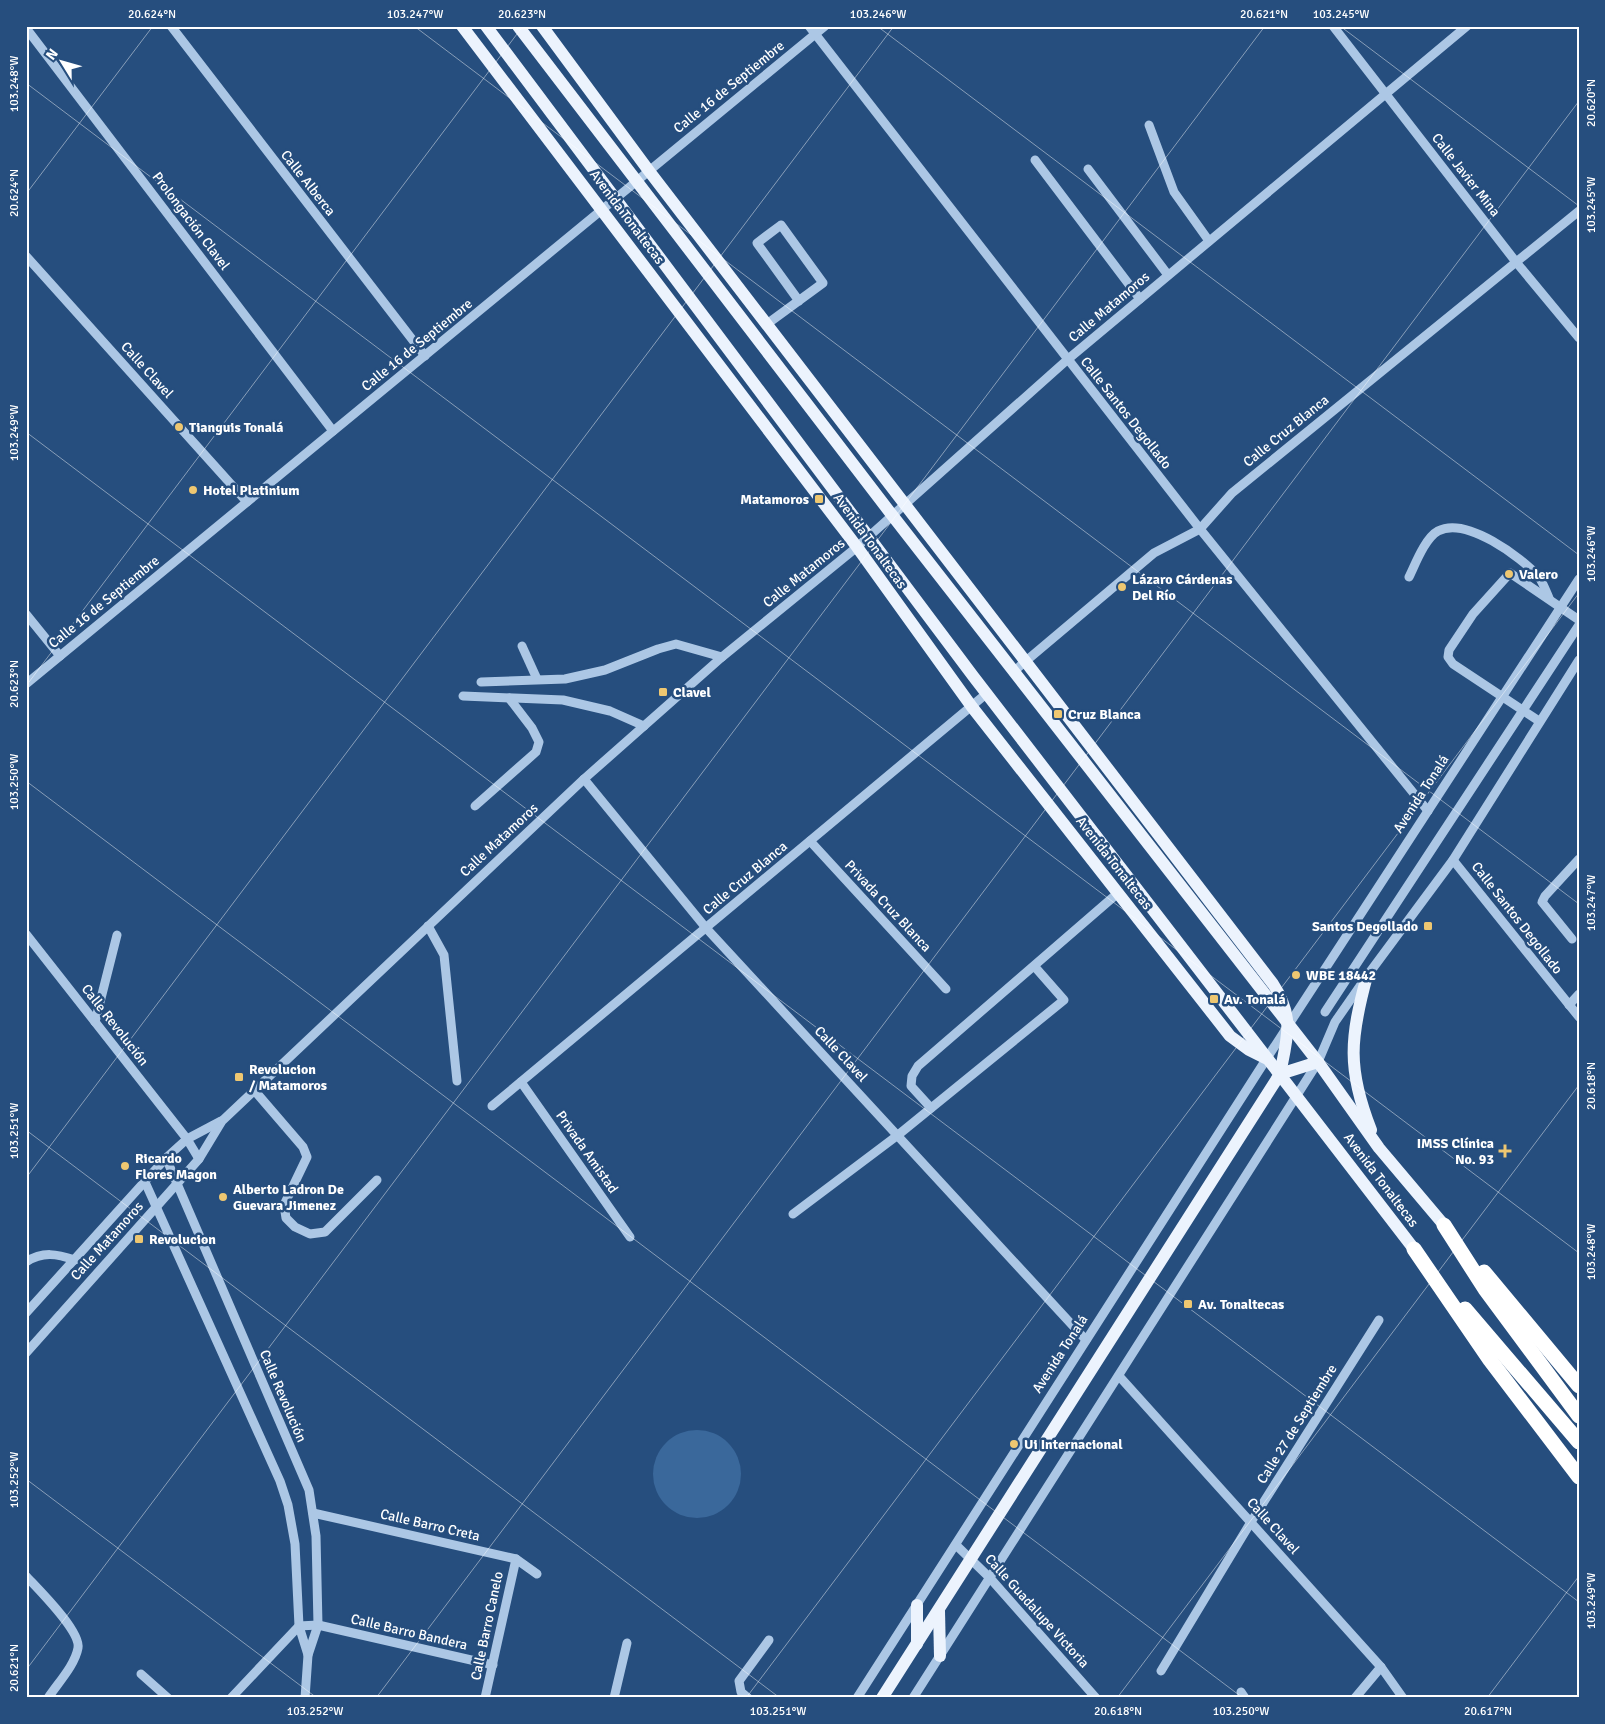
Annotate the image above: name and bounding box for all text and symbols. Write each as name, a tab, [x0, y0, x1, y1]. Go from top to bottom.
text: 20.624°N	[128, 7, 176, 22]
text: 103.247°W	[387, 7, 443, 22]
text: 20.623°N	[498, 7, 546, 22]
text: 103.246°W	[850, 7, 906, 22]
text: 20.621°N	[1240, 7, 1288, 22]
text: 103.245°W	[1313, 7, 1369, 22]
street label: Calle 16 de Septiembre	[670, 37, 788, 137]
north arrow	[38, 38, 88, 88]
text: N	[42, 45, 62, 63]
text: 103.248°W	[7, 56, 22, 112]
text: 20.620°N	[1584, 79, 1599, 127]
street label: Calle Javier Mina	[1428, 130, 1504, 220]
street label: Calle Alberca	[277, 147, 339, 219]
street label: Avenida Tonaltecas	[586, 166, 668, 268]
text: 20.624°N	[7, 169, 22, 217]
street label: Prolongación Clavel	[149, 169, 233, 273]
text: 103.245°W	[1584, 177, 1599, 233]
street label: Calle Matamoros	[1065, 268, 1153, 346]
street label: Calle 16 de Septiembre	[358, 295, 476, 395]
street label: Calle Clavel	[117, 338, 177, 402]
street label: Calle Santos Degollado	[1077, 353, 1175, 473]
street label: Calle Cruz Blanca	[1240, 391, 1332, 471]
text: 103.249°W	[7, 405, 22, 461]
place label: Tianguis Tonalá	[189, 419, 283, 436]
marker: Tianguis Tonalá	[173, 421, 185, 433]
place label: Hotel Platinium	[203, 482, 299, 499]
marker: Hotel Platinium	[187, 484, 199, 496]
street label: Avenida Tonaltecas	[830, 490, 910, 592]
place label: Matamoros	[740, 491, 809, 508]
marker: Matamoros	[813, 493, 825, 505]
text: 103.246°W	[1584, 526, 1599, 582]
street label: Calle Matamoros	[760, 535, 848, 611]
street label: Calle 16 de Septiembre	[45, 552, 163, 652]
place label: Valero	[1519, 566, 1558, 583]
marker: Valero	[1503, 568, 1515, 580]
place label: Lázaro Cárdenas Del Río	[1132, 571, 1232, 604]
marker: Lázaro Cárdenas Del Río	[1116, 581, 1128, 593]
text: 20.623°N	[7, 660, 22, 708]
place label: Clavel	[673, 684, 711, 701]
marker: Clavel	[657, 686, 669, 698]
place label: Cruz Blanca	[1068, 706, 1141, 723]
marker: Cruz Blanca	[1052, 708, 1064, 720]
street label: Avenida Tonalá	[1389, 752, 1453, 836]
text: 103.250°W	[7, 754, 22, 810]
street label: Calle Matamoros	[456, 800, 542, 880]
street label: Avenida Tonaltecas	[1072, 813, 1156, 913]
street label: Calle Cruz Blanca	[699, 838, 791, 918]
street label: Privada Cruz Blanca	[841, 857, 935, 955]
street label: Calle Santos Degollado	[1468, 858, 1566, 978]
text: 103.247°W	[1584, 875, 1599, 931]
place label: Santos Degollado	[1312, 918, 1418, 935]
marker: Santos Degollado	[1422, 920, 1434, 932]
place label: WBE 18442	[1306, 967, 1376, 984]
marker: WBE 18442	[1290, 969, 1302, 981]
street label: Calle Revolución	[78, 981, 152, 1069]
place label: Av. Tonalá	[1224, 991, 1286, 1008]
marker: Av. Tonalá	[1208, 993, 1220, 1005]
street label: Calle Clavel	[811, 1023, 871, 1085]
place label: Revolucion / Matamoros	[249, 1061, 327, 1094]
text: 20.618°N	[1584, 1062, 1599, 1110]
marker: Revolucion / Matamoros	[233, 1071, 245, 1083]
text: 103.251°W	[7, 1103, 22, 1159]
street label: Privada Amistad	[552, 1107, 622, 1197]
street label: Avenida Tonaltecas	[1340, 1129, 1422, 1231]
place label: IMSS Clínica No. 93	[1417, 1135, 1494, 1168]
marker: IMSS Clínica No. 93	[1498, 1144, 1512, 1158]
place label: Ricardo Flores Magon	[135, 1150, 217, 1183]
marker: Ricardo Flores Magon	[119, 1160, 131, 1172]
place label: Alberto Ladron De Guevara Jimenez	[233, 1181, 344, 1214]
marker: Alberto Ladron De Guevara Jimenez	[217, 1191, 229, 1203]
street label: Calle Matamoros	[67, 1198, 147, 1284]
text: 103.248°W	[1584, 1224, 1599, 1280]
place label: Revolucion	[149, 1231, 216, 1248]
marker: Revolucion	[133, 1233, 145, 1245]
place label: Av. Tonaltecas	[1198, 1296, 1284, 1313]
marker: Av. Tonaltecas	[1182, 1298, 1194, 1310]
street label: Avenida Tonalá	[1028, 1312, 1092, 1396]
street label: Calle Revolución	[256, 1347, 310, 1445]
street label: Calle 27 de Septiembre	[1253, 1361, 1341, 1487]
place label: Ui Internacional	[1024, 1436, 1123, 1453]
marker: Ui Internacional	[1008, 1438, 1020, 1450]
text: 103.252°W	[7, 1452, 22, 1508]
street label: Calle Clavel	[1243, 1494, 1303, 1558]
street label: Calle Barro Creta	[378, 1505, 482, 1545]
street label: Calle Guadalupe Victoria	[981, 1550, 1093, 1672]
street label: Calle Barro Canelo	[467, 1570, 507, 1682]
text: 103.249°W	[1584, 1573, 1599, 1629]
street label: Calle Barro Bandera	[349, 1610, 469, 1654]
text: 20.621°N	[7, 1644, 22, 1692]
text: 103.252°W	[287, 1704, 343, 1719]
text: 103.251°W	[750, 1704, 806, 1719]
text: 20.618°N	[1094, 1704, 1142, 1719]
text: 103.250°W	[1213, 1704, 1269, 1719]
text: 20.617°N	[1464, 1704, 1512, 1719]

